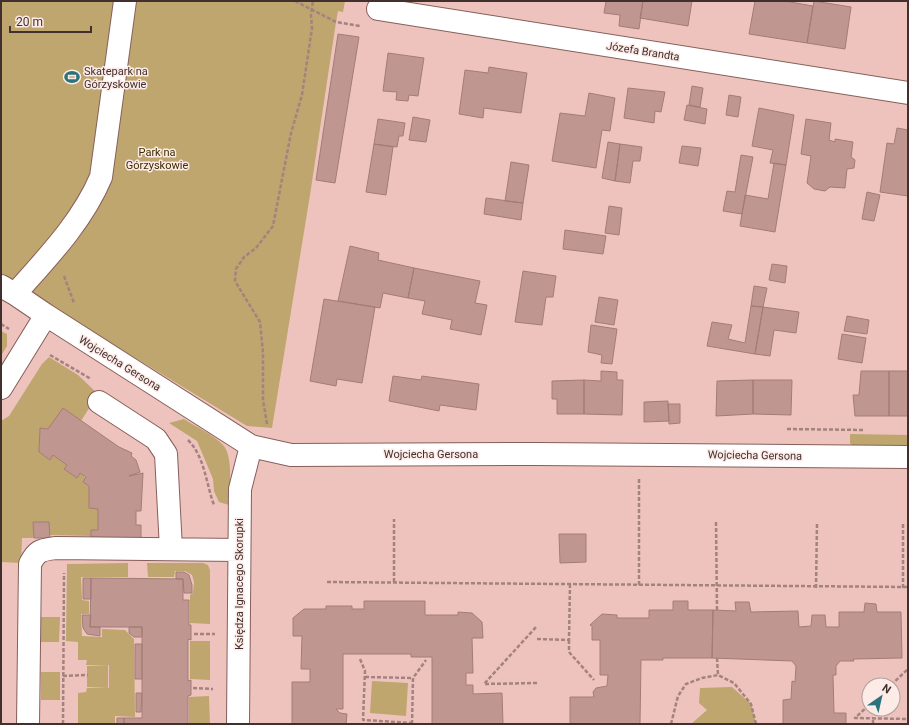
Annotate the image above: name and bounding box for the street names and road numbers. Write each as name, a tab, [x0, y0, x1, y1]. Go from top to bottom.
street label: Józefa Brandta	[605, 39, 681, 64]
street label: Wojciecha Gersona	[76, 333, 163, 394]
street label: Wojciecha Gersona	[384, 448, 478, 461]
street label: Wojciecha Gersona	[708, 448, 802, 463]
street label: Księdza Ignacego Skorupki	[233, 518, 246, 650]

